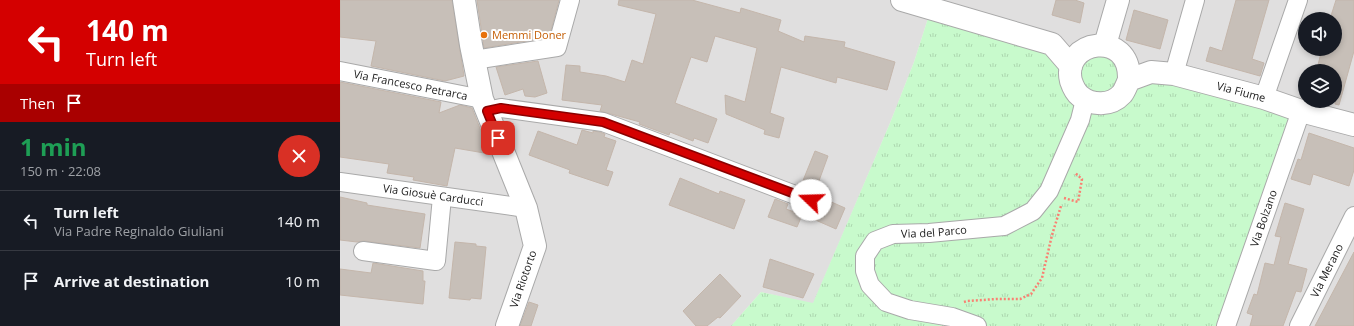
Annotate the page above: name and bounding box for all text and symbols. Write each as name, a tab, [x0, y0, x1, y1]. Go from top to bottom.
text: 140 m	[86, 11, 169, 49]
map controls	[1298, 12, 1342, 108]
button: sound	[1298, 12, 1342, 56]
icon: left	[20, 16, 72, 68]
place label: Memmi Doner	[492, 27, 567, 42]
marker: Memmi Doner	[479, 30, 489, 40]
text: Turn left	[86, 47, 157, 71]
button: layers	[1298, 64, 1342, 108]
street label: Via Francesco Petrarca	[352, 66, 469, 103]
street label: Via Fiume	[1215, 78, 1267, 105]
icon: arrive	[63, 92, 85, 114]
text: Then	[20, 93, 55, 113]
pin	[481, 121, 515, 155]
icon: arrive	[487, 127, 509, 149]
text: 1 min	[20, 130, 87, 163]
button: close	[278, 135, 320, 177]
text: 150 m · 22:08	[20, 162, 101, 180]
position arrow	[790, 179, 832, 221]
street label: Via Giosuè Carducci	[382, 180, 484, 209]
street label: Via Bolzano	[1246, 187, 1280, 249]
text: Turn left	[54, 202, 119, 222]
icon: left	[20, 210, 42, 232]
text: 140 m	[276, 211, 320, 231]
street label: Via del Parco	[901, 221, 968, 241]
text: Via Padre Reginaldo Giuliani	[54, 222, 224, 240]
street label: Via Merano	[1307, 241, 1346, 300]
street label: Via Riotorto	[506, 248, 540, 310]
icon: arrive	[20, 270, 42, 292]
text: Arrive at destination	[54, 271, 209, 291]
text: 10 m	[285, 271, 320, 291]

